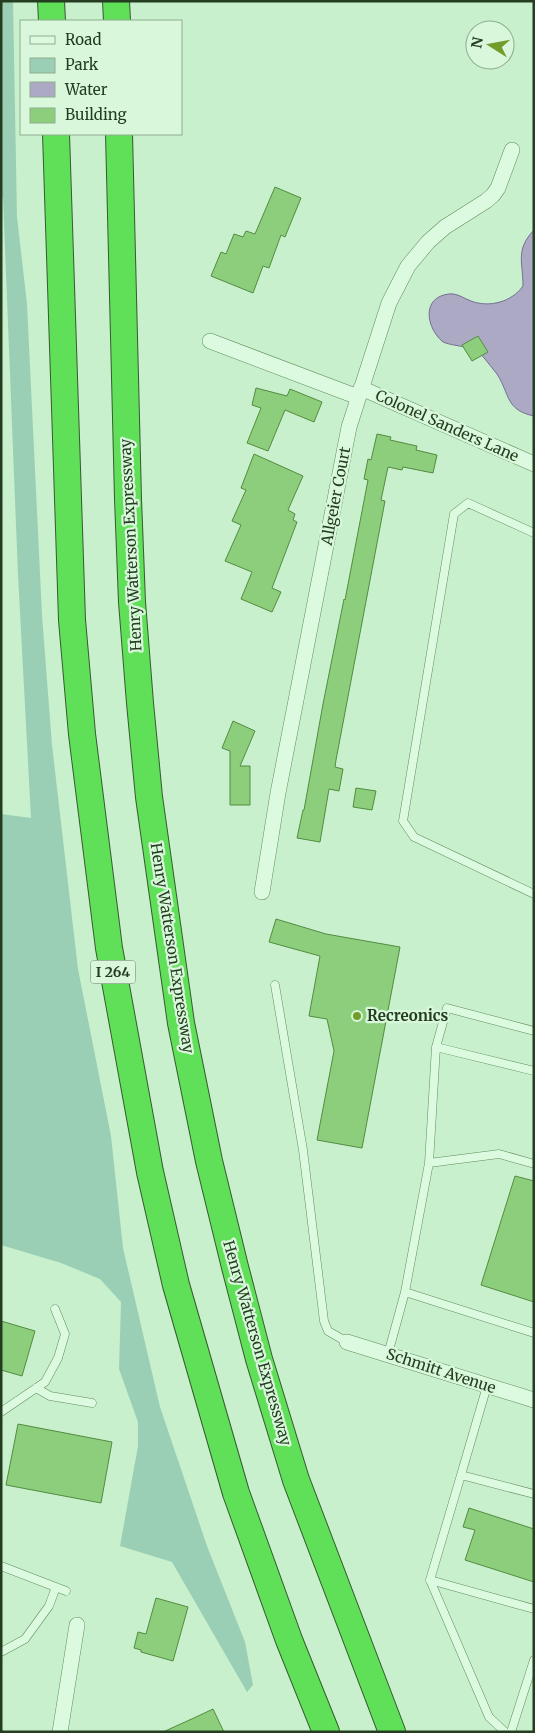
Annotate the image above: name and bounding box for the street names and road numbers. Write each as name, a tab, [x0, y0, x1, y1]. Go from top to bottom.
street label: Colonel Sanders Lane	[373, 385, 522, 466]
street label: Henry Watterson Expressway	[115, 438, 146, 652]
street label: Allgeier Court	[316, 445, 354, 548]
street label: Henry Watterson Expressway	[146, 841, 199, 1055]
road number: I 264	[90, 960, 136, 984]
street label: Henry Watterson Expressway	[219, 1238, 296, 1448]
street label: Schmitt Avenue	[384, 1344, 498, 1397]

